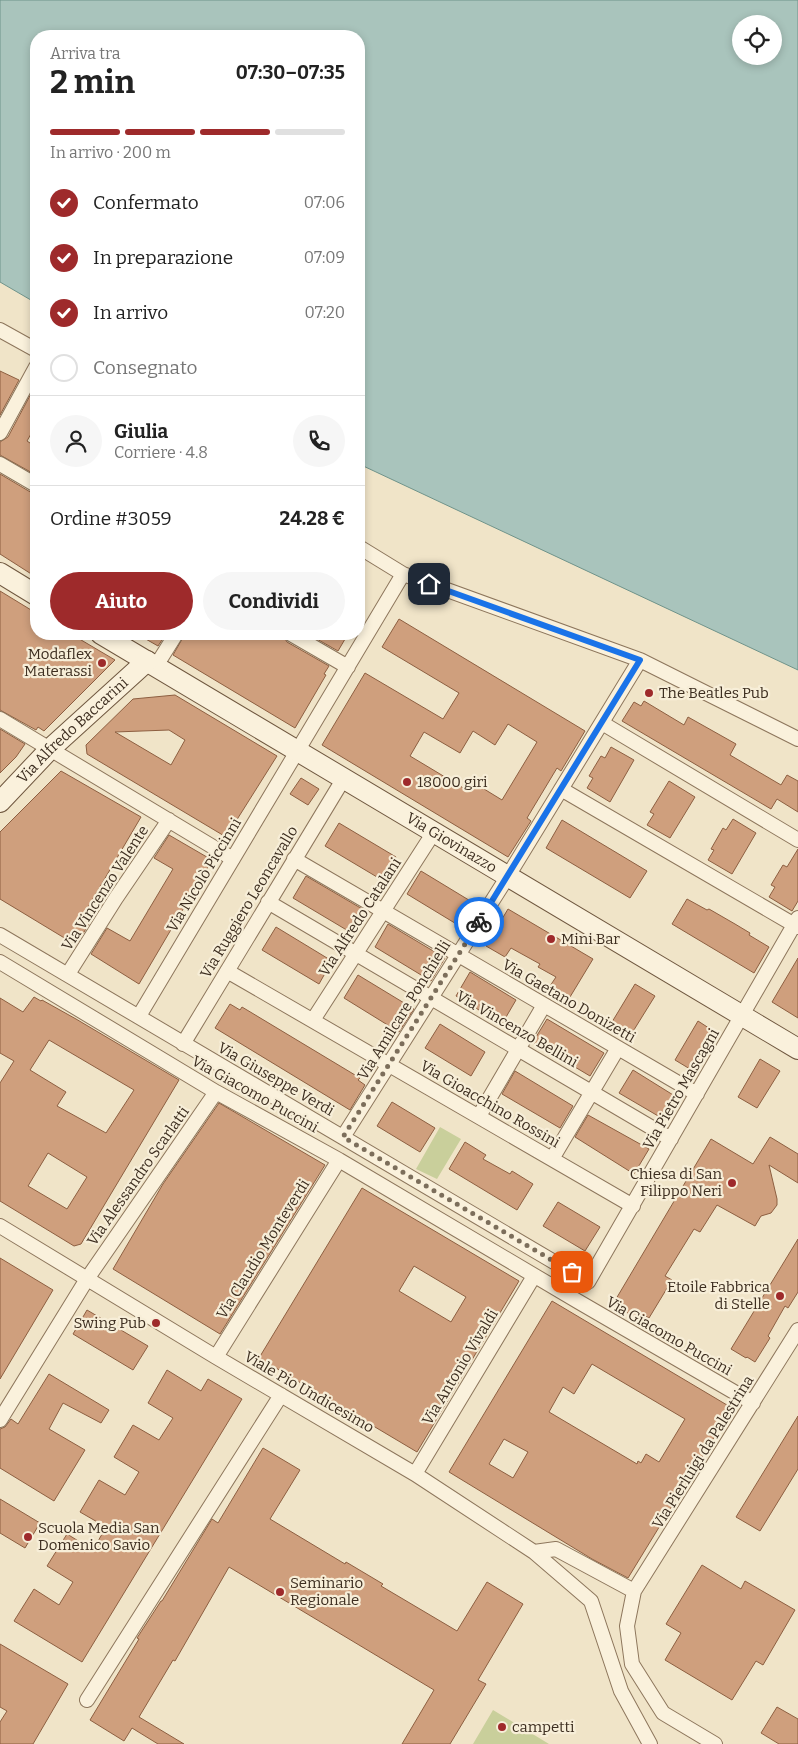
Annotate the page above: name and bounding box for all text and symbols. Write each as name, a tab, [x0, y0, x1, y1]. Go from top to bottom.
map controls	[732, 15, 782, 65]
button: locate	[732, 15, 782, 65]
text: Arriva tra	[50, 44, 120, 63]
text: 07:30–07:35	[236, 61, 345, 84]
text: 2 min	[50, 63, 135, 101]
text: In arrivo · 200 m	[50, 143, 171, 162]
icon: check	[50, 189, 78, 217]
text: Confermato	[93, 191, 199, 214]
text: 07:06	[304, 193, 345, 212]
icon: check	[50, 244, 78, 272]
text: In preparazione	[93, 246, 233, 269]
text: 07:09	[304, 248, 345, 267]
icon: check	[50, 299, 78, 327]
text: In arrivo	[93, 301, 168, 324]
text: 07:20	[304, 303, 345, 322]
text: Consegnato	[93, 356, 198, 379]
button: person	[50, 415, 102, 467]
button: phone	[293, 415, 345, 467]
text: Giulia	[114, 420, 168, 443]
text: Corriere · 4.8	[114, 443, 208, 462]
text: Ordine #3059	[50, 507, 172, 530]
text: 24.28 €	[279, 507, 345, 530]
pin	[408, 563, 450, 605]
icon: home	[415, 570, 443, 598]
button: Aiuto	[50, 572, 193, 630]
button: Condividi	[203, 572, 345, 630]
place label: Modaflex Materassi	[24, 645, 93, 680]
marker: Modaflex Materassi	[96, 657, 108, 669]
street label: Via Alfredo Baccarini	[13, 673, 132, 787]
place label: The Beatles Pub	[659, 684, 769, 702]
marker: The Beatles Pub	[643, 687, 655, 699]
place label: 18000 giri	[417, 773, 488, 791]
marker: 18000 giri	[401, 776, 413, 788]
street label: Via Giovinazzo	[403, 809, 500, 877]
street label: Via Nicolò Piccinni	[163, 814, 245, 935]
street label: Via Vincenzo Valente	[58, 822, 152, 954]
street label: Via Ruggiero Leoncavallo	[196, 823, 302, 981]
street label: Via Alfredo Catalani	[315, 854, 405, 980]
courier	[454, 897, 504, 947]
icon: bike	[465, 908, 493, 936]
place label: Mini Bar	[561, 930, 620, 948]
marker: Mini Bar	[545, 933, 557, 945]
street label: Via Amilcare Ponchielli	[354, 936, 455, 1083]
street label: Via Gaetano Donizetti	[499, 955, 639, 1047]
street label: Via Vincenzo Bellini	[453, 987, 582, 1071]
street label: Via Pietro Mascagni	[639, 1025, 723, 1153]
street label: Via Giuseppe Verdi	[214, 1038, 338, 1120]
street label: Via Giacomo Puccini	[188, 1052, 322, 1137]
street label: Via Gioacchino Rossini	[417, 1057, 563, 1152]
street label: Via Alessandro Scarlatti	[83, 1103, 193, 1249]
place label: Chiesa di San Filippo Neri	[630, 1165, 723, 1200]
street label: Via Claudio Monteverdi	[213, 1176, 314, 1322]
marker: Chiesa di San Filippo Neri	[726, 1177, 738, 1189]
pin	[551, 1251, 593, 1293]
icon: bag	[558, 1258, 586, 1286]
place label: Etoile Fabbrica di Stelle	[667, 1278, 770, 1313]
marker: Etoile Fabbrica di Stelle	[774, 1290, 786, 1302]
street label: Via Giacomo Puccini	[603, 1293, 735, 1380]
street label: Via Antonio Vivaldi	[418, 1305, 502, 1428]
place label: Swing Pub	[74, 1314, 146, 1332]
marker: Swing Pub	[150, 1317, 162, 1329]
street label: Viale Pio Undicesimo	[241, 1347, 377, 1437]
street label: Via Pierluigi da Palestrina	[648, 1372, 758, 1532]
place label: Scuola Media San Domenico Savio	[38, 1519, 160, 1554]
marker: Scuola Media San Domenico Savio	[22, 1531, 34, 1543]
place label: Seminario Regionale	[290, 1574, 363, 1609]
marker: Seminario Regionale	[274, 1586, 286, 1598]
place label: campetti	[512, 1718, 575, 1736]
marker: campetti	[496, 1721, 508, 1733]

